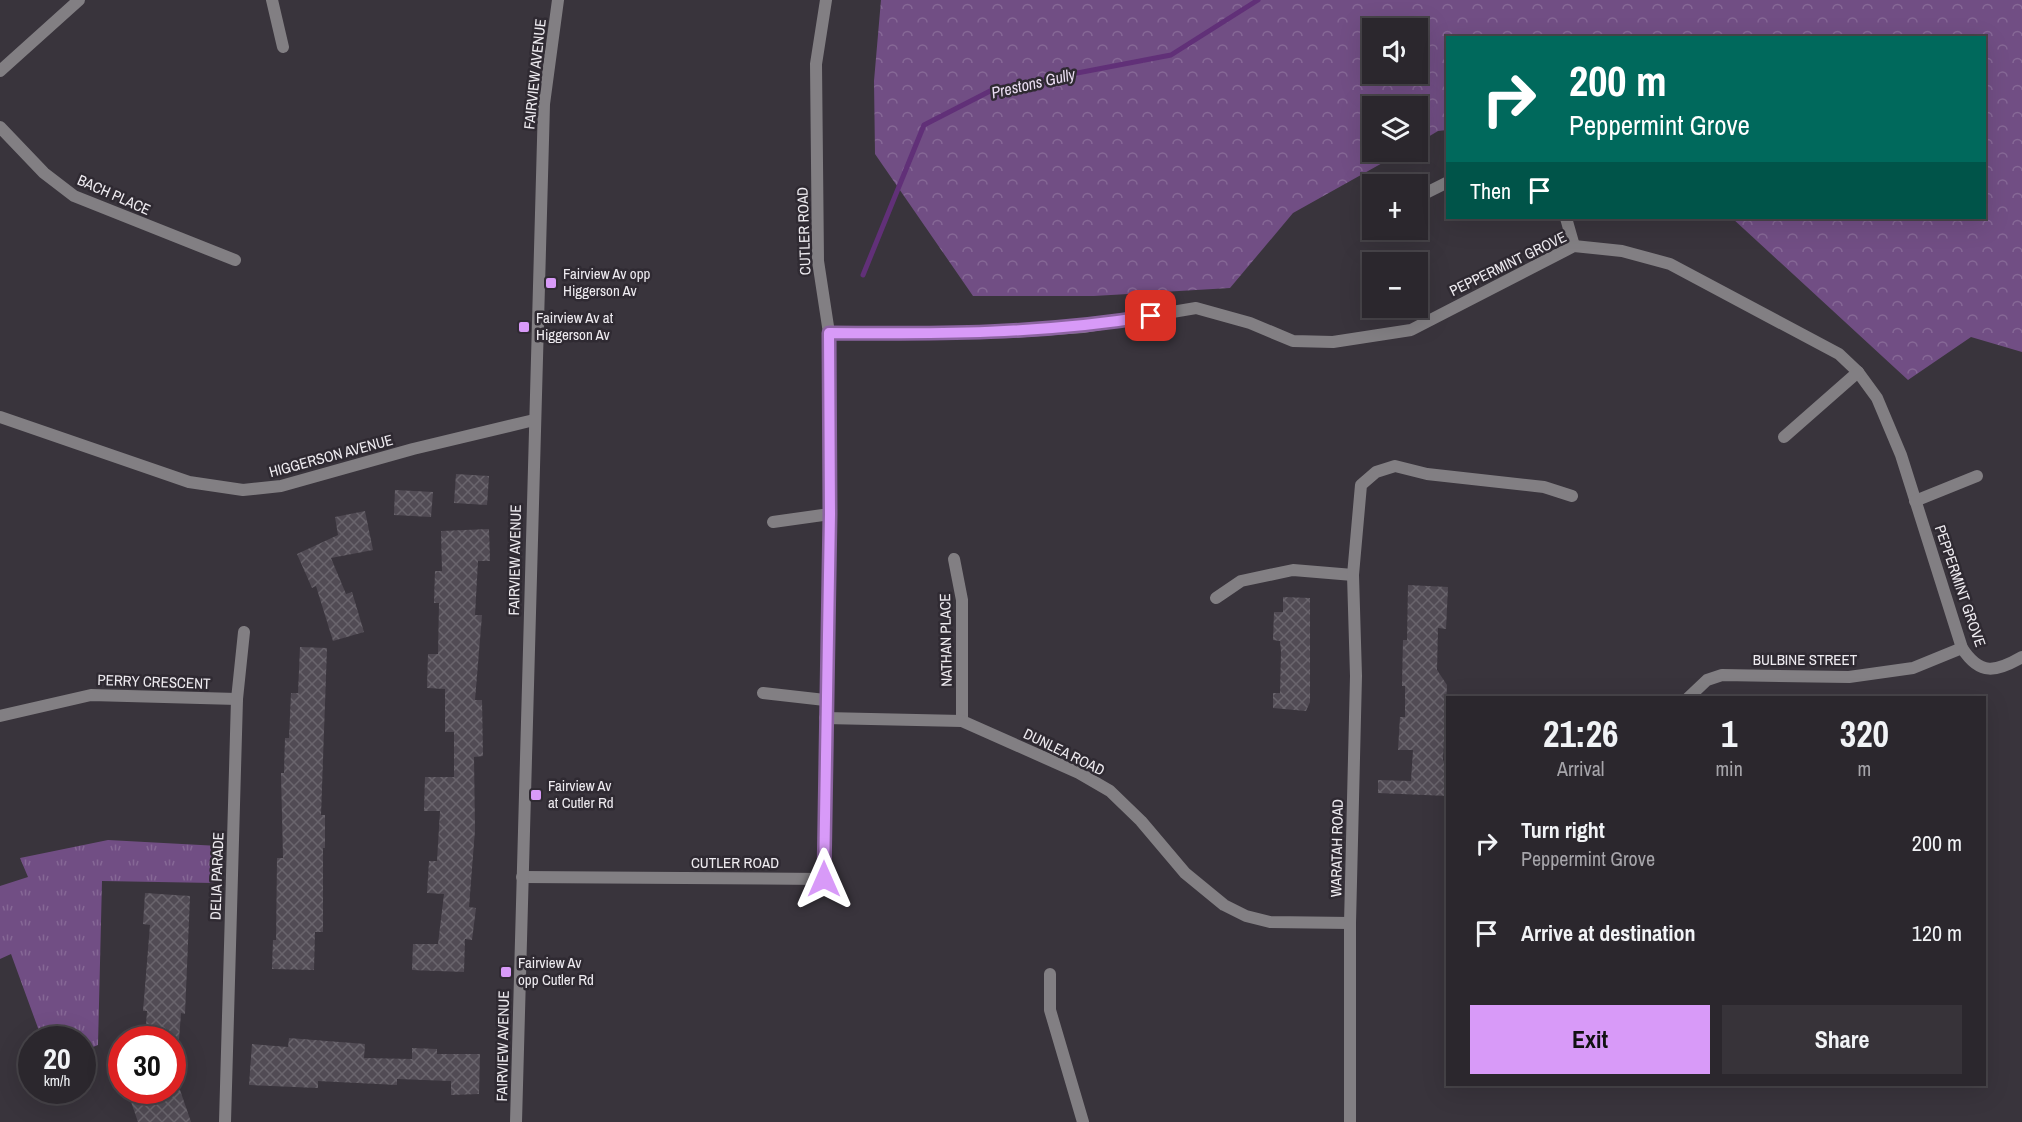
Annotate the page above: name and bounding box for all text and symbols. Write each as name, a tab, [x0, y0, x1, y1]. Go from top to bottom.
street label: FAIRVIEW AVENUE	[518, 18, 551, 130]
map controls	[1362, 18, 1428, 318]
button: sound	[1362, 18, 1428, 84]
text: 200 m	[1569, 53, 1667, 109]
icon: right	[1470, 60, 1548, 138]
water label: Prestons Gully	[989, 62, 1078, 103]
button: layers	[1362, 96, 1428, 162]
text: Peppermint Grove	[1569, 107, 1750, 143]
street label: BACH PLACE	[74, 169, 154, 220]
button: +	[1362, 174, 1428, 240]
icon: arrive	[1523, 174, 1556, 207]
text: Then	[1470, 176, 1511, 206]
street label: CUTLER ROAD	[791, 186, 816, 275]
street label: PEPPERMINT GROVE	[1446, 226, 1570, 301]
button: −	[1362, 252, 1428, 318]
place label: Fairview Av opp Higgerson Av	[563, 263, 651, 301]
marker: Fairview Av opp Higgerson Av	[544, 276, 558, 290]
pin	[1125, 290, 1176, 341]
icon: arrive	[1134, 299, 1167, 332]
place label: Fairview Av at Higgerson Av	[536, 307, 614, 345]
marker: Fairview Av at Higgerson Av	[517, 320, 531, 334]
street label: HIGGERSON AVENUE	[267, 429, 395, 482]
street label: FAIRVIEW AVENUE	[503, 504, 526, 616]
street label: PEPPERMINT GROVE	[1930, 522, 1991, 650]
street label: NATHAN PLACE	[934, 593, 957, 687]
street label: BULBINE STREET	[1753, 649, 1858, 670]
street label: PERRY CRESCENT	[97, 669, 211, 694]
text: 21:26	[1543, 710, 1618, 758]
text: 1	[1721, 710, 1737, 758]
text: 320	[1840, 710, 1889, 758]
street label: DUNLEA ROAD	[1020, 723, 1109, 780]
text: Arrival	[1557, 755, 1604, 782]
text: min	[1715, 755, 1743, 782]
text: m	[1858, 755, 1871, 782]
place label: Fairview Av at Cutler Rd	[548, 775, 614, 813]
marker: Fairview Av at Cutler Rd	[529, 788, 543, 802]
street label: WARATAH ROAD	[1325, 799, 1348, 897]
text: Turn right	[1521, 815, 1605, 845]
icon: right	[1470, 827, 1503, 860]
text: 200 m	[1912, 828, 1962, 858]
street label: DELIA PARADE	[204, 832, 229, 920]
text: Peppermint Grove	[1521, 845, 1655, 872]
position arrow	[792, 847, 856, 911]
street label: CUTLER ROAD	[691, 852, 779, 873]
icon: arrive	[1470, 917, 1503, 950]
text: Arrive at destination	[1521, 918, 1695, 948]
text: 120 m	[1912, 918, 1962, 948]
place label: Fairview Av opp Cutler Rd	[518, 952, 594, 990]
marker: Fairview Av opp Cutler Rd	[499, 965, 513, 979]
street label: FAIRVIEW AVENUE	[491, 990, 514, 1102]
button: Exit	[1470, 1005, 1710, 1074]
button: Share	[1722, 1005, 1962, 1074]
speed limit sign: 30	[108, 1026, 186, 1104]
text: 20	[43, 1038, 71, 1078]
text: km/h	[44, 1070, 70, 1091]

